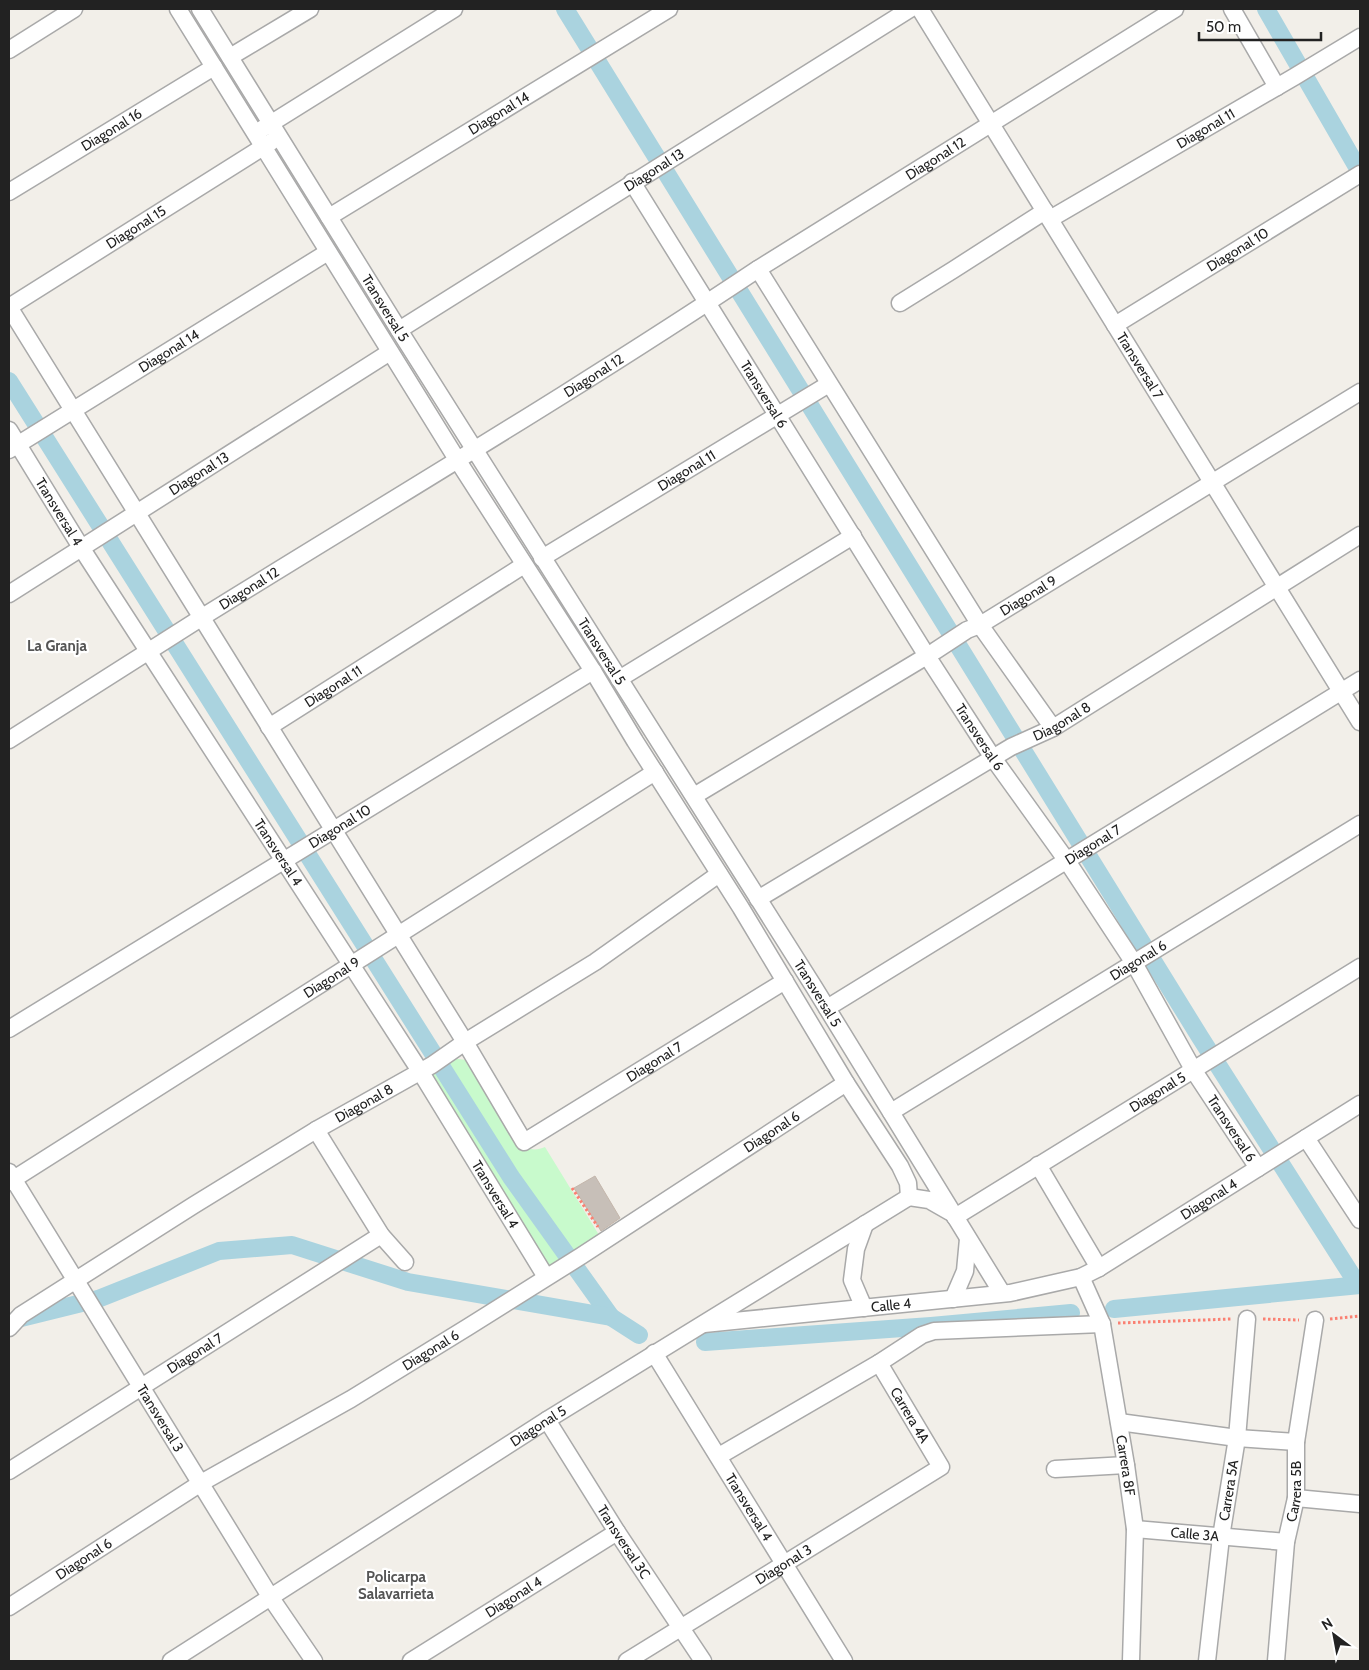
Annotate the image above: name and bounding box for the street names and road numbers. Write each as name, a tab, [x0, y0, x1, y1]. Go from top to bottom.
street label: Diagonal 14	[465, 88, 533, 139]
street label: Diagonal 16	[78, 104, 145, 155]
street label: Diagonal 11	[1173, 104, 1238, 153]
street label: Diagonal 12	[902, 133, 969, 184]
street label: Diagonal 13	[620, 144, 687, 196]
street label: Diagonal 15	[102, 201, 169, 253]
street label: Diagonal 10	[1203, 223, 1272, 275]
street label: Transversal 5	[358, 271, 413, 345]
street label: Diagonal 14	[135, 325, 202, 376]
street label: Transversal 7	[1113, 329, 1167, 402]
street label: Diagonal 12	[560, 350, 627, 401]
street label: Transversal 6	[736, 357, 792, 431]
street label: Diagonal 11	[654, 446, 719, 495]
street label: Diagonal 13	[166, 448, 232, 499]
street label: Transversal 4	[32, 475, 87, 549]
street label: Diagonal 12	[216, 563, 282, 614]
street label: Diagonal 9	[996, 571, 1060, 620]
street label: Transversal 5	[574, 615, 630, 688]
street label: Diagonal 11	[301, 661, 365, 711]
street label: Diagonal 8	[1030, 698, 1094, 745]
street label: Transversal 6	[951, 700, 1008, 774]
street label: Diagonal 10	[305, 800, 374, 852]
street label: Transversal 4	[250, 815, 307, 889]
street label: Diagonal 7	[1061, 820, 1124, 869]
street label: Diagonal 6	[1106, 936, 1170, 985]
street label: Diagonal 9	[300, 953, 363, 1002]
street label: Transversal 5	[790, 956, 845, 1030]
street label: Diagonal 7	[623, 1038, 686, 1086]
street label: Diagonal 5	[1126, 1068, 1189, 1116]
street label: Diagonal 8	[332, 1080, 396, 1127]
street label: Transversal 6	[1203, 1092, 1260, 1165]
street label: Diagonal 6	[740, 1107, 803, 1156]
street label: Transversal 4	[468, 1157, 523, 1232]
street label: Diagonal 4	[1177, 1175, 1240, 1224]
street label: Calle 4	[870, 1294, 912, 1316]
street label: Diagonal 6	[399, 1326, 462, 1374]
street label: Diagonal 7	[164, 1329, 226, 1378]
street label: Transversal 3	[133, 1381, 188, 1455]
street label: Carrera 4A	[886, 1384, 934, 1447]
street label: Diagonal 5	[507, 1401, 570, 1450]
street label: Carrera 8F	[1112, 1434, 1139, 1498]
street label: Carrera 5A	[1215, 1458, 1242, 1522]
street label: Carrera 5B	[1282, 1461, 1305, 1524]
street label: Transversal 4	[721, 1470, 777, 1544]
street label: Transversal 3C	[593, 1502, 655, 1582]
street label: Calle 3A	[1170, 1523, 1220, 1545]
street label: Diagonal 6	[52, 1534, 115, 1583]
street label: Diagonal 3	[752, 1540, 815, 1589]
street label: Diagonal 4	[482, 1572, 545, 1621]

